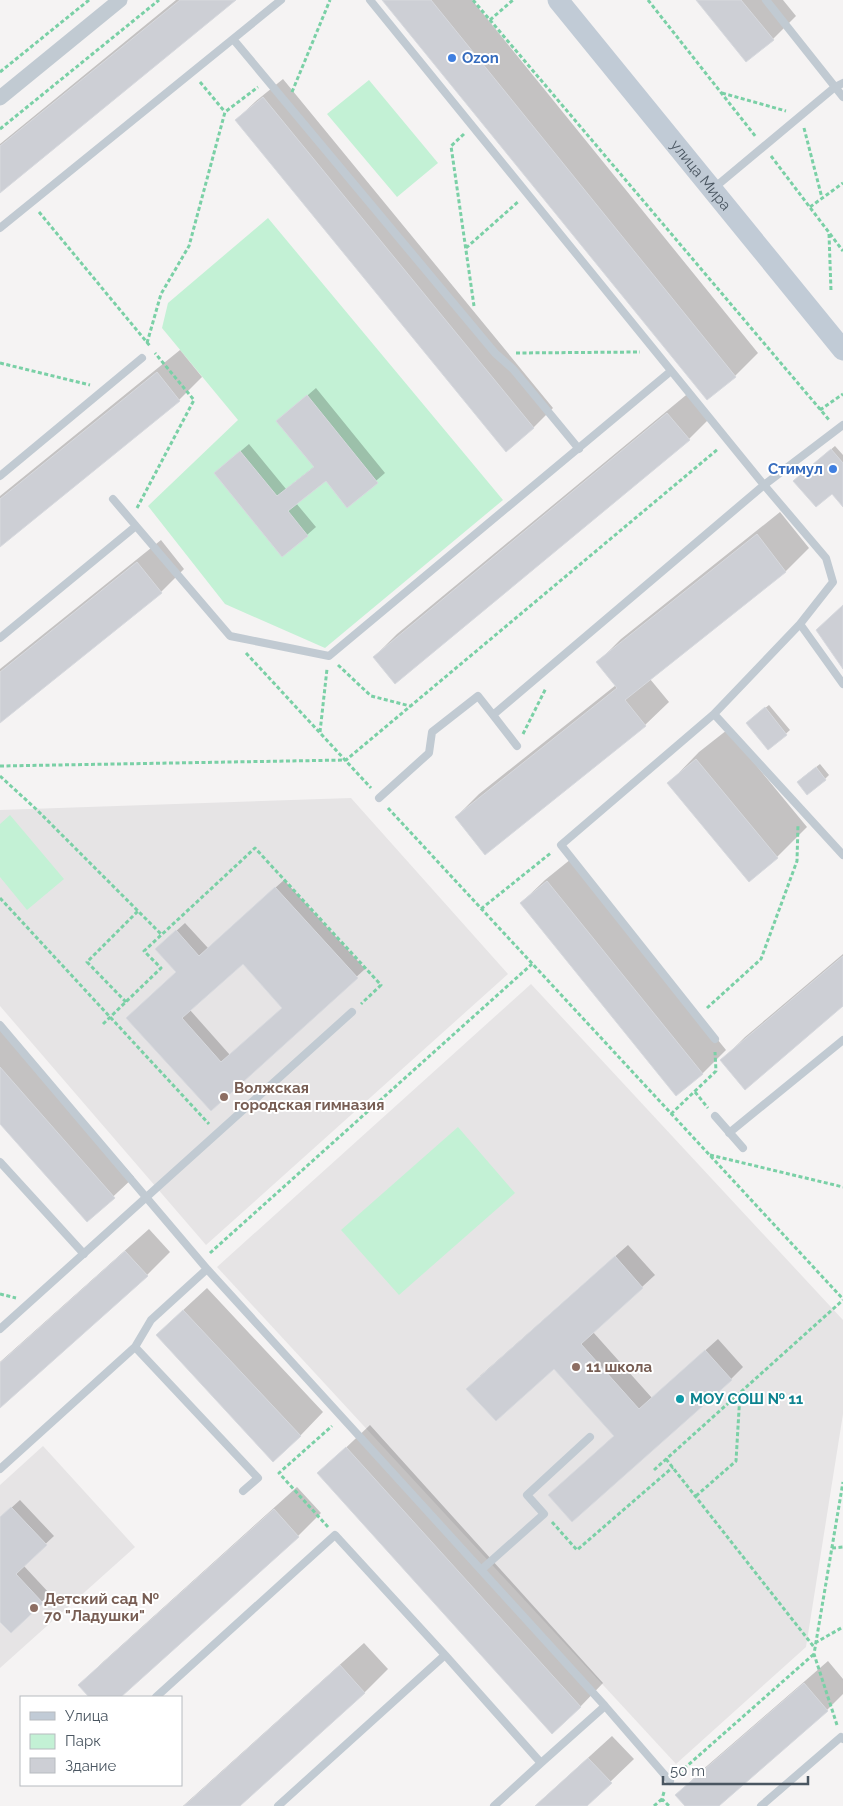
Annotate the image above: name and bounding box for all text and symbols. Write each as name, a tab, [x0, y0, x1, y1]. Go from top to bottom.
place label: Ozon	[462, 49, 499, 67]
marker: Ozon	[446, 52, 458, 64]
street label: улица Мира	[667, 136, 735, 214]
place label: Стимул	[768, 460, 823, 478]
marker: Стимул	[827, 463, 839, 475]
place label: Волжская городская гимназия	[234, 1079, 384, 1114]
marker: Волжская городская гимназия	[218, 1091, 230, 1103]
place label: 11 школа	[586, 1358, 652, 1376]
marker: 11 школа	[570, 1361, 582, 1373]
place label: МОУ СОШ № 11	[690, 1390, 804, 1408]
marker: МОУ СОШ № 11	[674, 1393, 686, 1405]
place label: Детский сад № 70 "Ладушки"	[44, 1590, 159, 1625]
marker: Детский сад № 70 "Ладушки"	[28, 1602, 40, 1614]
legend	[20, 1696, 182, 1786]
text: Улица	[65, 1707, 109, 1725]
text: Парк	[65, 1732, 101, 1750]
scale bar	[663, 1754, 808, 1786]
text: Здание	[65, 1757, 117, 1775]
text: 50 m	[670, 1762, 705, 1780]

